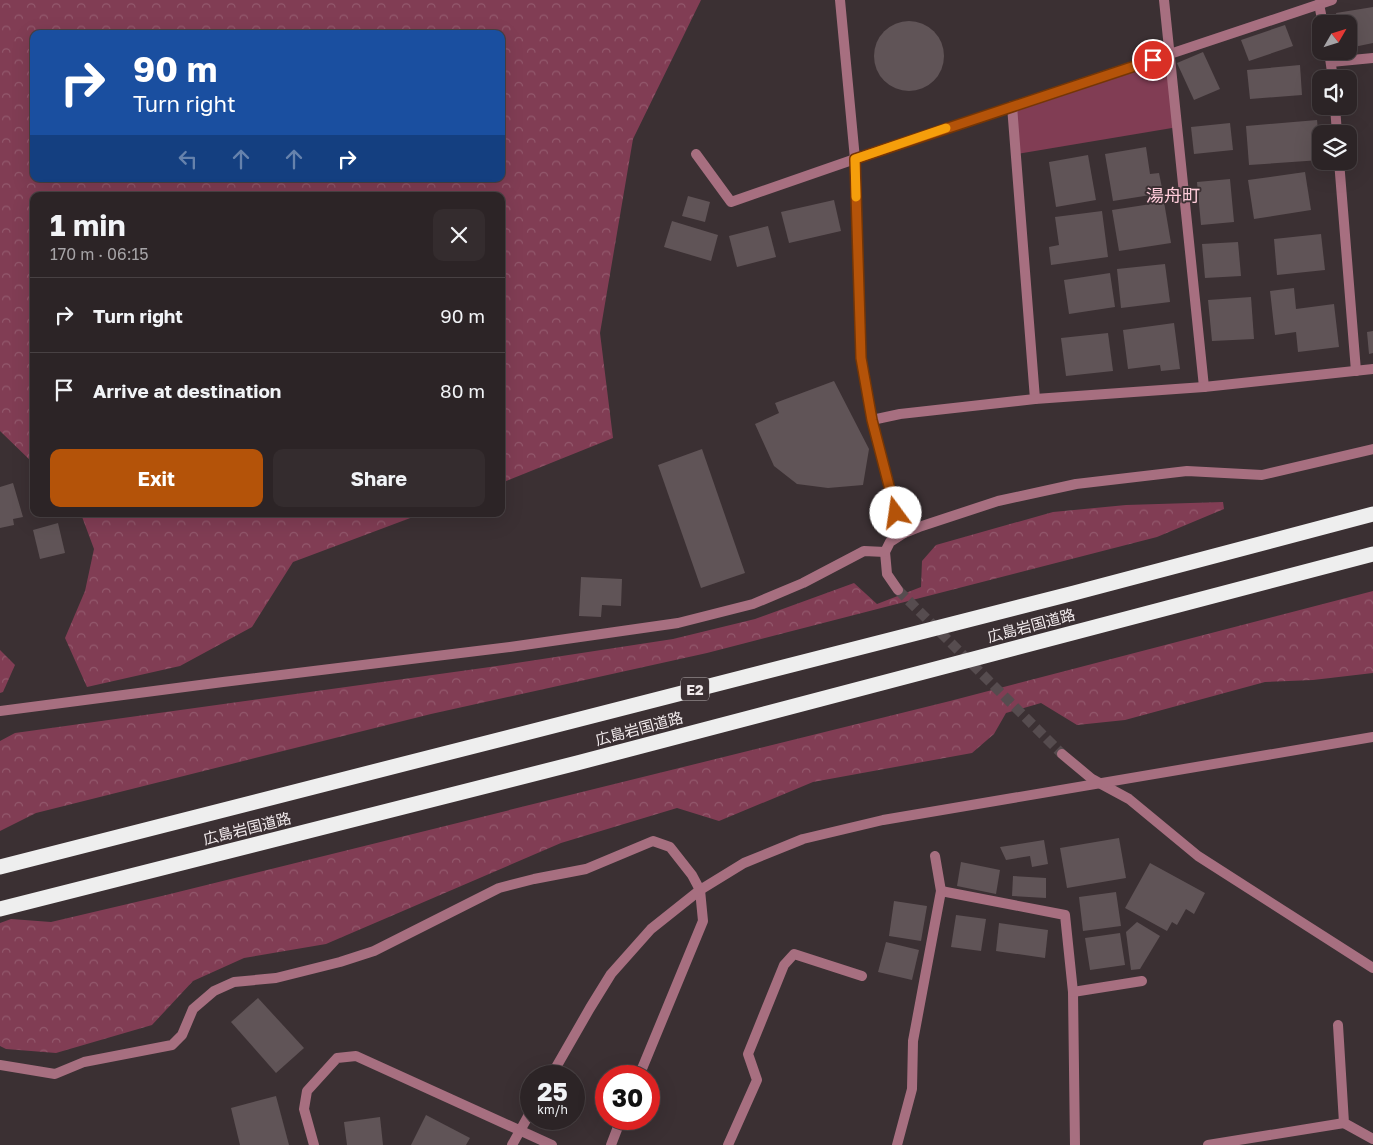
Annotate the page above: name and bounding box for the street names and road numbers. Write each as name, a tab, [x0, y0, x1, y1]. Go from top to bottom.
street label: 広島岩国道路	[985, 605, 1077, 645]
road number: E2	[681, 678, 709, 701]
street label: 広島岩国道路	[593, 708, 685, 748]
street label: 広島岩国道路	[201, 808, 293, 848]

